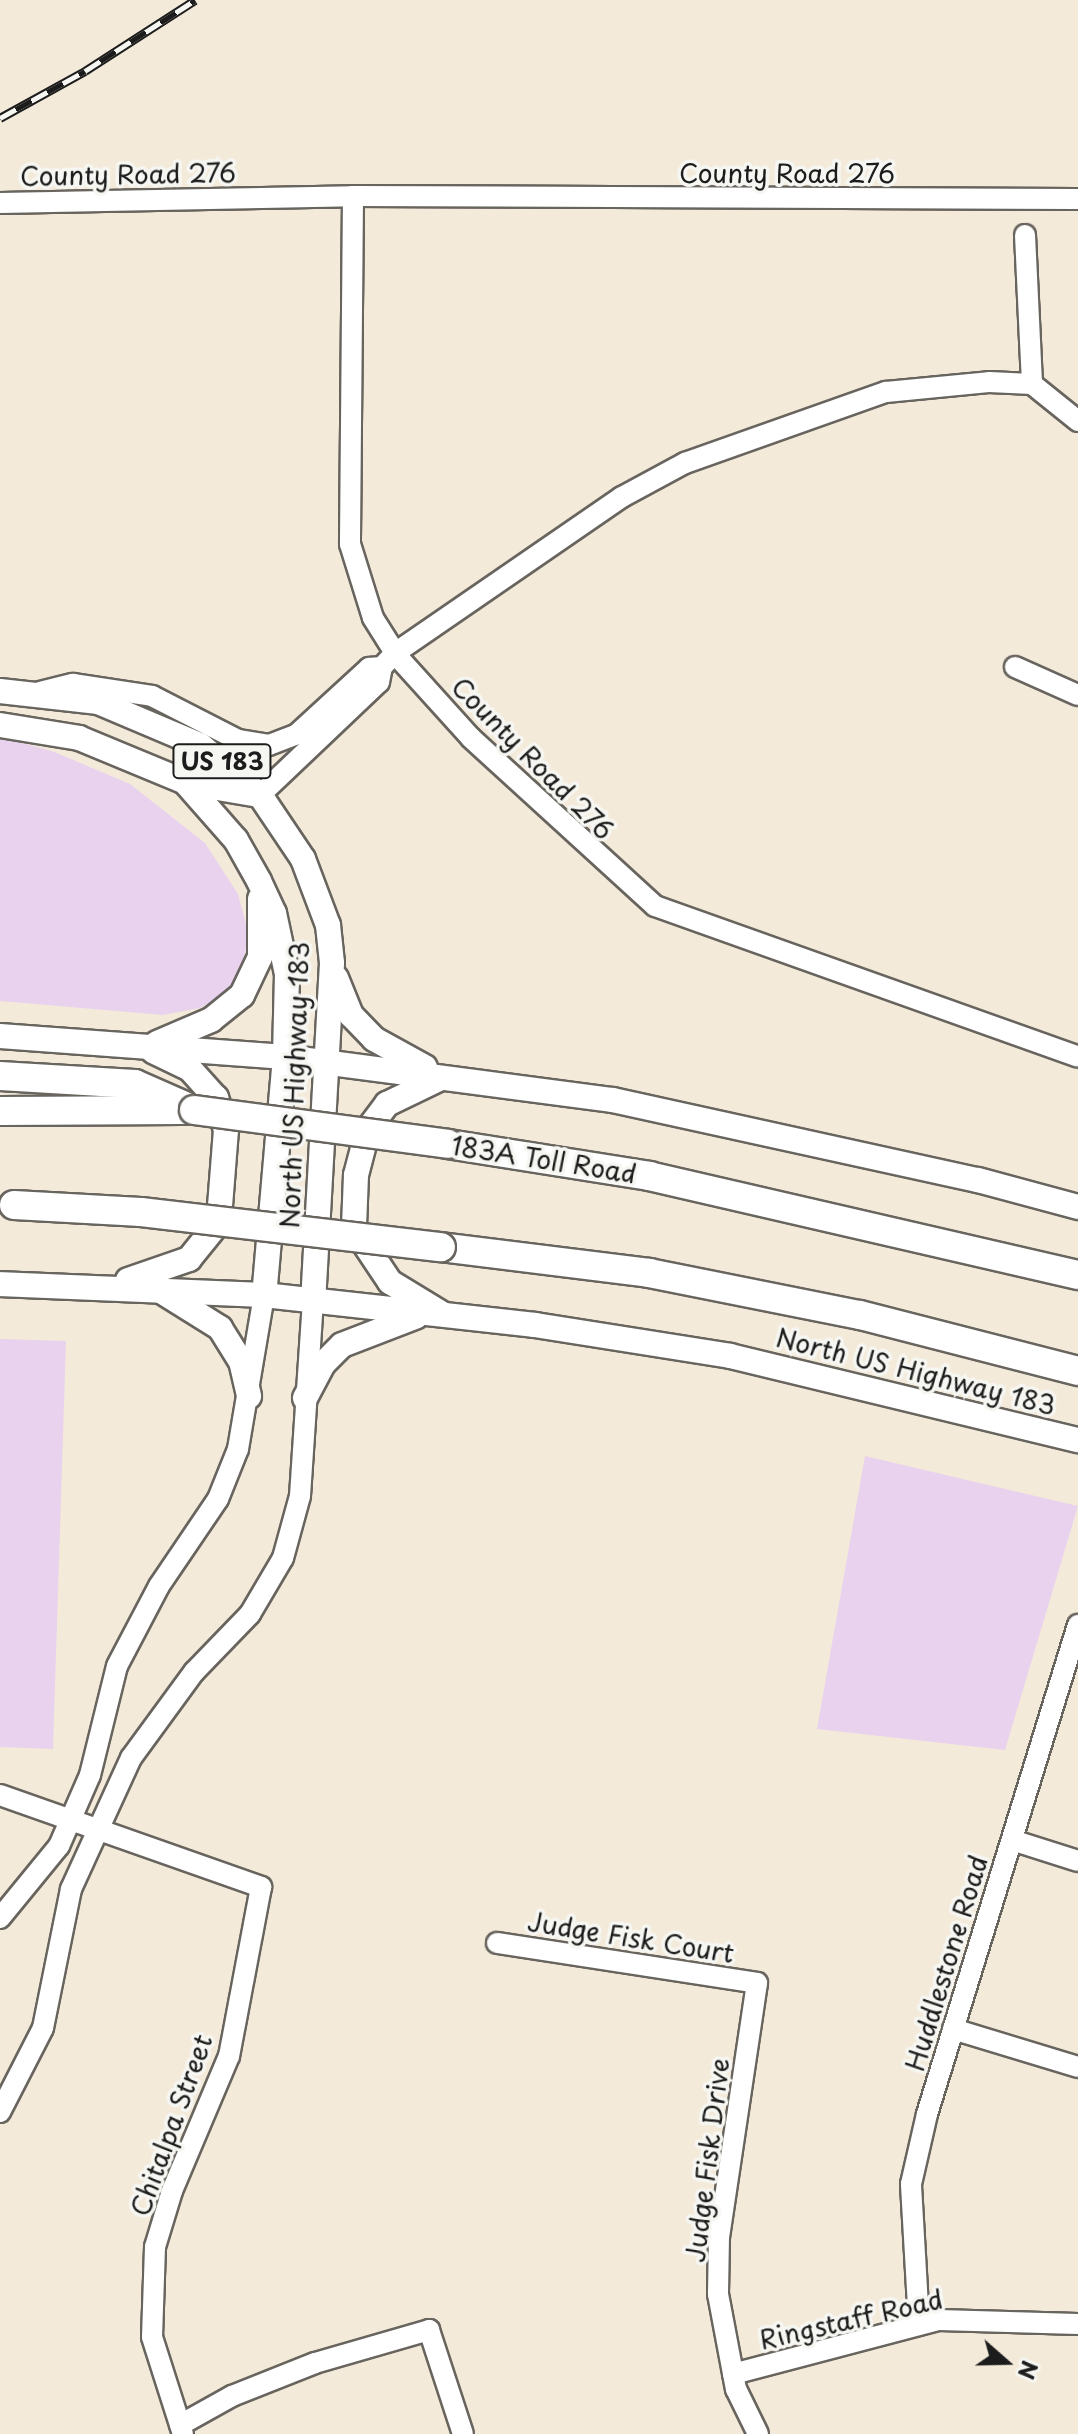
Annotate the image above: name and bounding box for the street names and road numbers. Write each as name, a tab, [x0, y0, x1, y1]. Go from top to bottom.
street label: County Road 276	[19, 157, 237, 191]
street label: County Road 276	[679, 157, 895, 189]
street label: County Road 276	[445, 670, 621, 846]
road number: US 183	[172, 741, 272, 781]
street label: North US Highway 183	[273, 941, 315, 1229]
street label: 183A Toll Road	[451, 1129, 637, 1189]
street label: North US Highway 183	[773, 1321, 1059, 1421]
street label: Huddlestone Road	[898, 1851, 994, 2075]
street label: Judge Fisk Court	[524, 1905, 738, 1969]
street label: Chitalpa Street	[123, 2029, 219, 2221]
street label: Judge Fisk Drive	[679, 2055, 735, 2265]
street label: Ringstaff Road	[757, 2283, 945, 2355]

